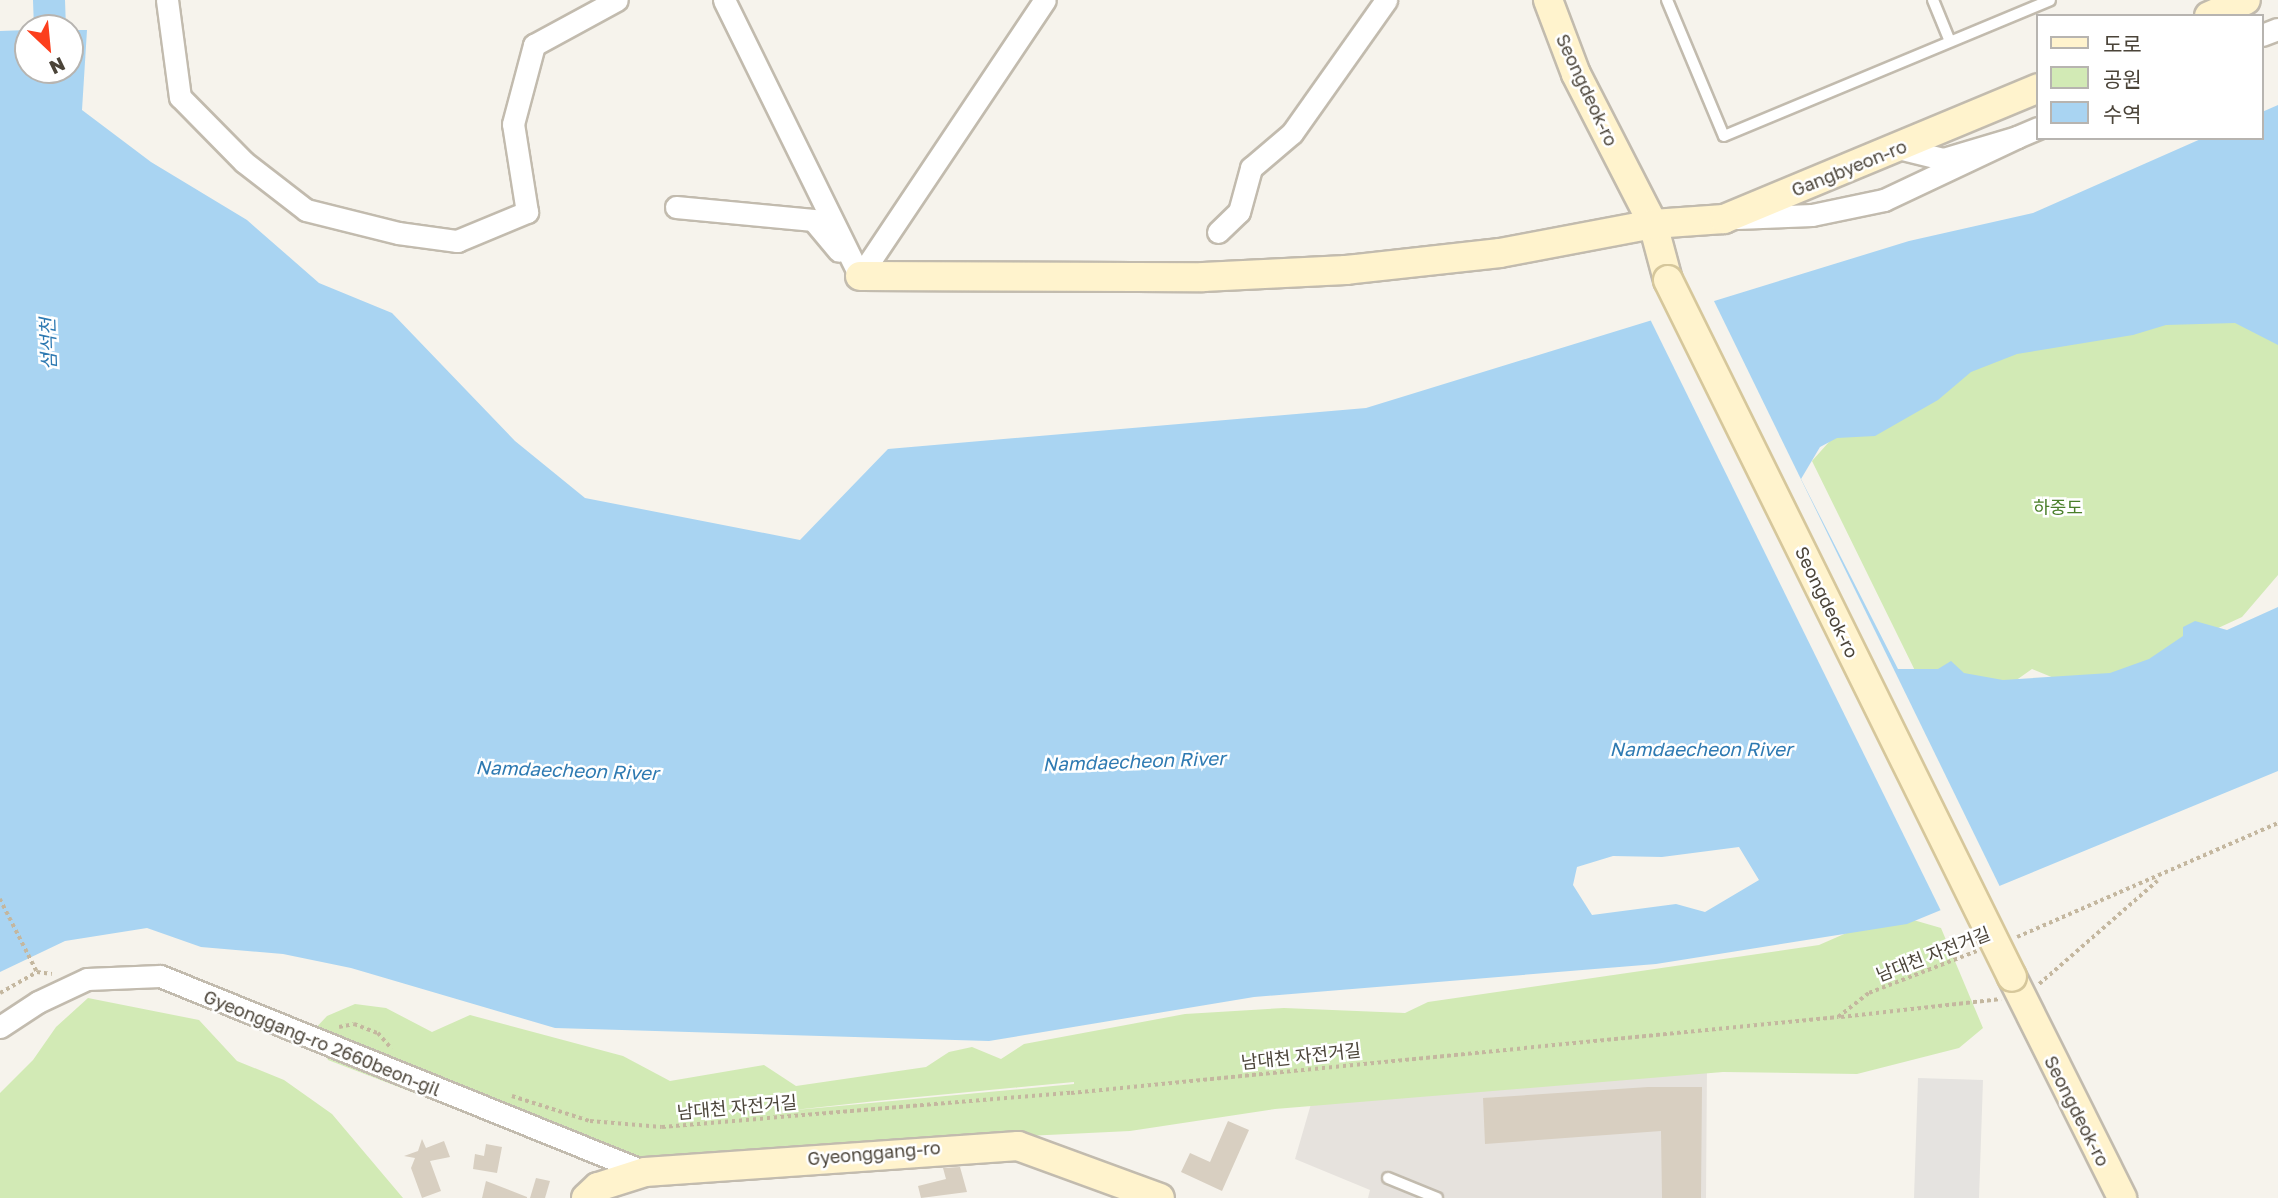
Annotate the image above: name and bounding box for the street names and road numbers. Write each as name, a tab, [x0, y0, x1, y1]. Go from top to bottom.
street label: Seongdeok-ro	[1552, 31, 1622, 149]
street label: Gangbyeon-ro	[1788, 135, 1910, 201]
street label: Seongdeok-ro	[1791, 543, 1863, 661]
street label: 남대천 자전거길	[1873, 922, 1993, 986]
street label: Gyeonggang-ro 2660beon-gil	[200, 986, 444, 1100]
street label: 남대천 자전거길	[1240, 1039, 1362, 1073]
street label: Seongdeok-ro	[2040, 1052, 2114, 1170]
street label: 남대천 자전거길	[676, 1091, 798, 1123]
street label: Gyeonggang-ro	[806, 1136, 942, 1170]

